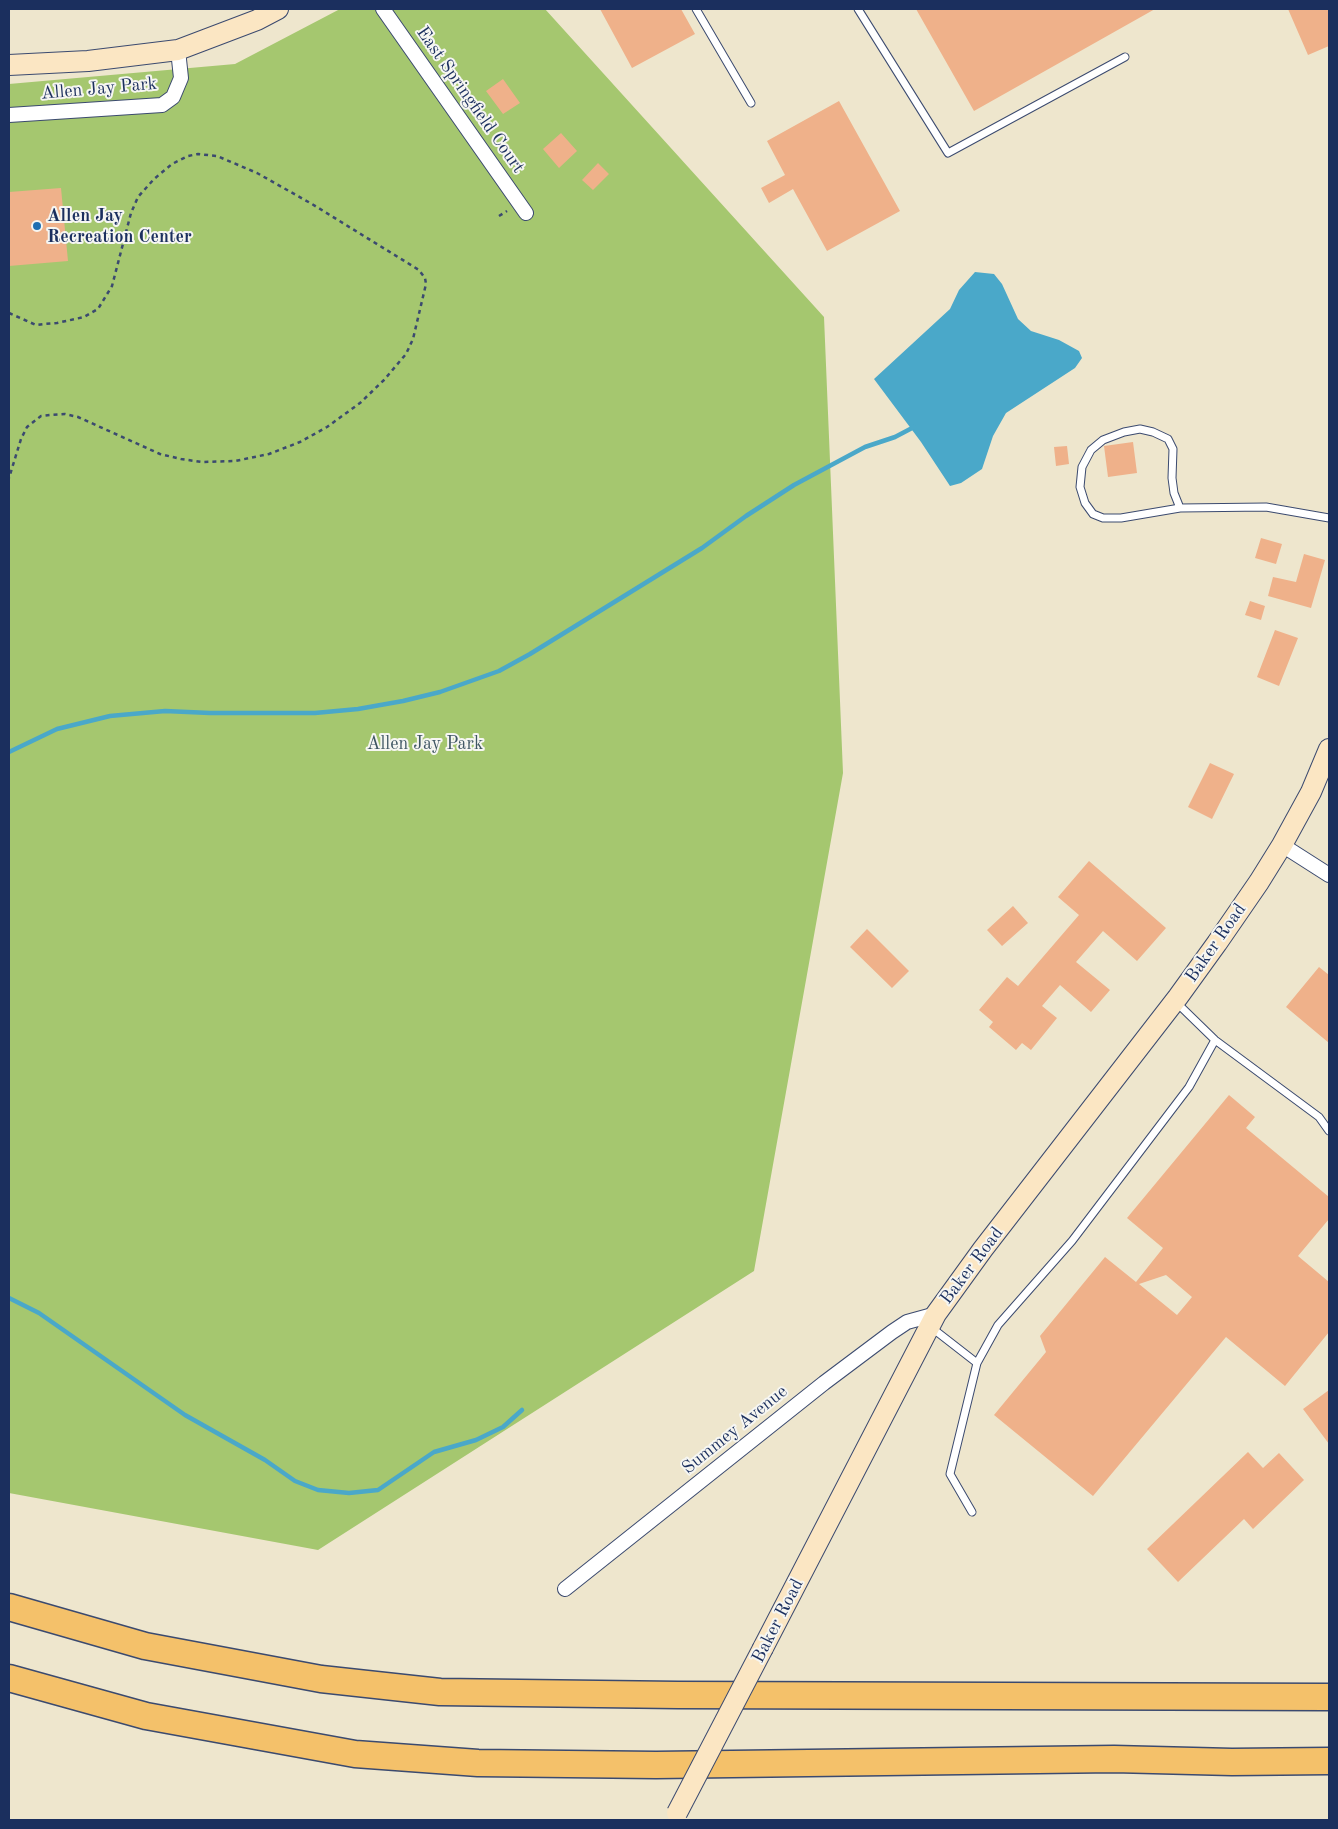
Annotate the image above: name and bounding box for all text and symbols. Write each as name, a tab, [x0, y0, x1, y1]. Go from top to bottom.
street label: East Springfield Court	[411, 23, 529, 177]
street label: Allen Jay Park	[40, 73, 158, 105]
place label: Allen Jay Recreation Center	[47, 205, 192, 248]
marker: Allen Jay Recreation Center	[31, 220, 43, 232]
park label: Allen Jay Park	[367, 733, 483, 755]
street label: Baker Road	[1181, 899, 1251, 987]
street label: Baker Road	[936, 1223, 1008, 1309]
street label: Summey Avenue	[678, 1381, 792, 1479]
street label: Baker Road	[748, 1575, 808, 1667]

